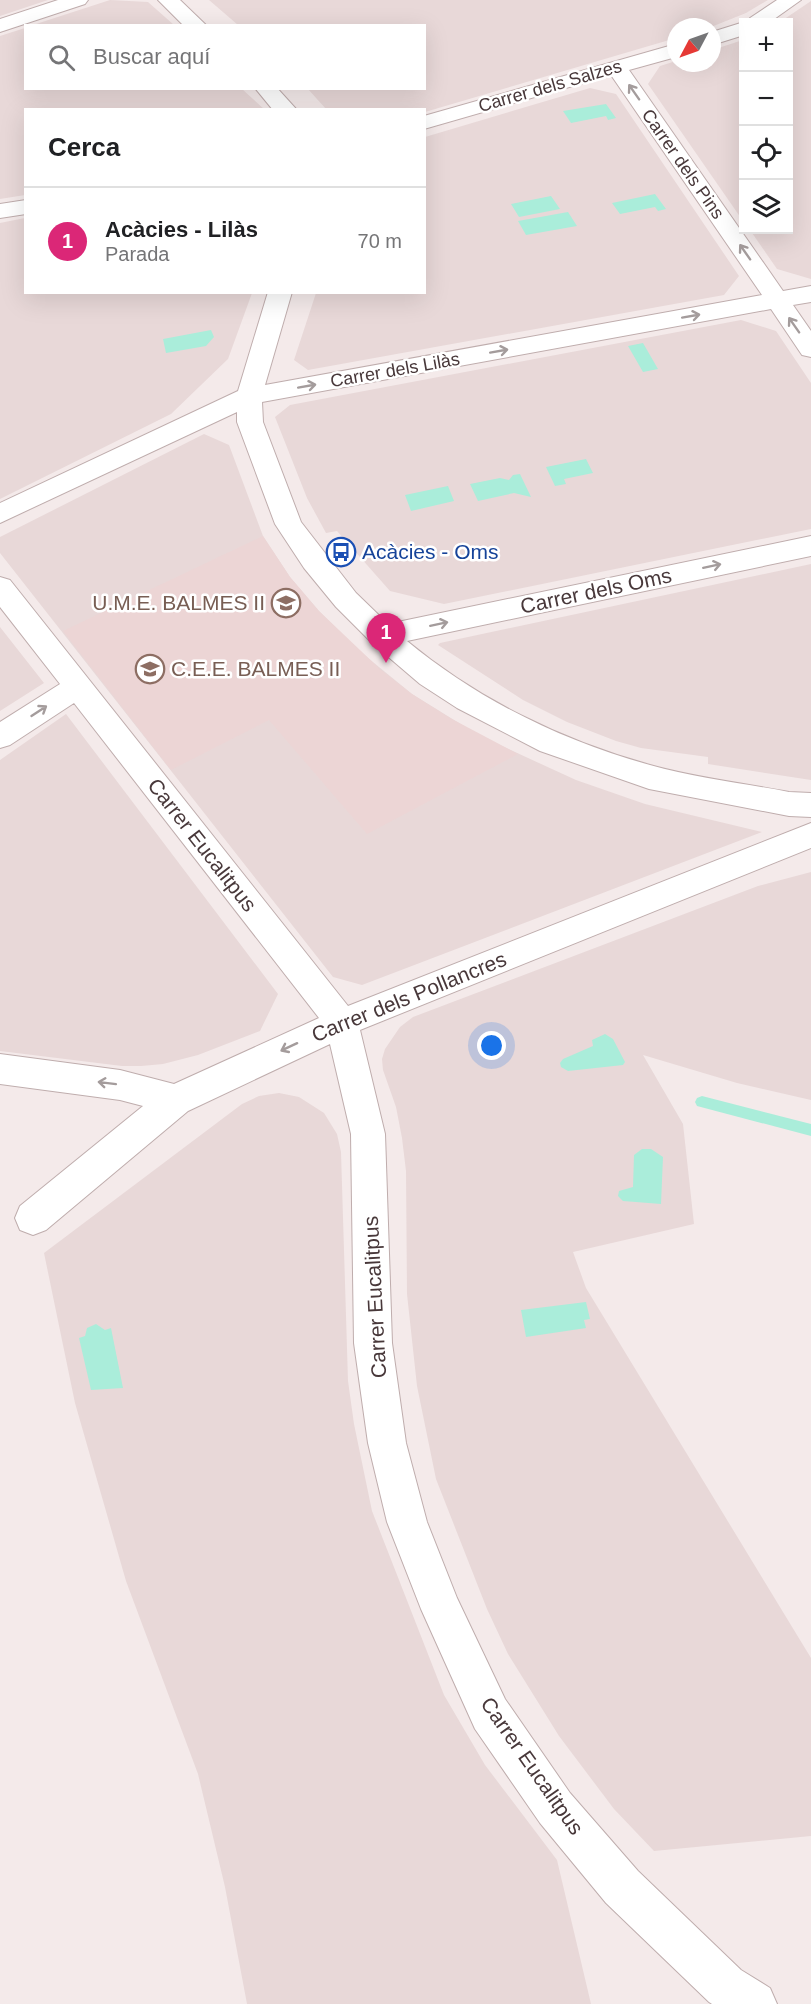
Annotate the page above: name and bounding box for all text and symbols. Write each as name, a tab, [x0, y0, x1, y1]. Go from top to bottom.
north arrow	[667, 18, 721, 72]
map controls	[739, 18, 793, 234]
button: +	[739, 18, 793, 72]
search box	[24, 24, 426, 90]
icon: search	[45, 41, 78, 74]
text: Buscar aquí	[93, 44, 210, 69]
street label: Carrer dels Salzes	[476, 56, 624, 116]
button: −	[739, 72, 793, 126]
one-way arrow	[628, 84, 640, 101]
street label: Carrer dels Pins	[638, 105, 728, 223]
button: locate	[739, 126, 793, 180]
text: Cerca	[48, 132, 120, 162]
button: layers	[739, 180, 793, 234]
text: Acàcies - Lilàs	[105, 217, 258, 242]
text: 1	[62, 230, 73, 252]
text: 70 m	[358, 230, 402, 252]
text: Parada	[105, 243, 170, 265]
one-way arrow	[738, 244, 751, 261]
one-way arrow	[680, 311, 700, 322]
one-way arrow	[788, 317, 800, 333]
one-way arrow	[488, 345, 508, 356]
street label: Carrer dels Lilàs	[329, 349, 461, 391]
one-way arrow	[296, 380, 316, 391]
bus stop icon: Acàcies - Oms	[325, 536, 357, 568]
place label: Acàcies - Oms	[362, 540, 499, 563]
one-way arrow	[702, 560, 721, 572]
street label: Carrer dels Oms	[518, 563, 674, 618]
school or university icon: U.M.E. BALMES II	[270, 587, 302, 619]
place label: U.M.E. BALMES II	[92, 591, 265, 614]
pin: 1	[366, 614, 406, 663]
one-way arrow	[429, 618, 449, 629]
school or university icon: C.E.E. BALMES II	[134, 653, 166, 685]
place label: C.E.E. BALMES II	[171, 657, 340, 680]
one-way arrow	[30, 705, 47, 717]
street label: Carrer Eucalitpus	[143, 774, 261, 916]
street label: Carrer dels Pollancres	[308, 947, 509, 1046]
your location	[477, 1031, 506, 1060]
one-way arrow	[280, 1042, 298, 1054]
one-way arrow	[98, 1078, 118, 1089]
street label: Carrer Eucalitpus	[359, 1215, 390, 1379]
street label: Carrer Eucalitpus	[476, 1693, 588, 1839]

